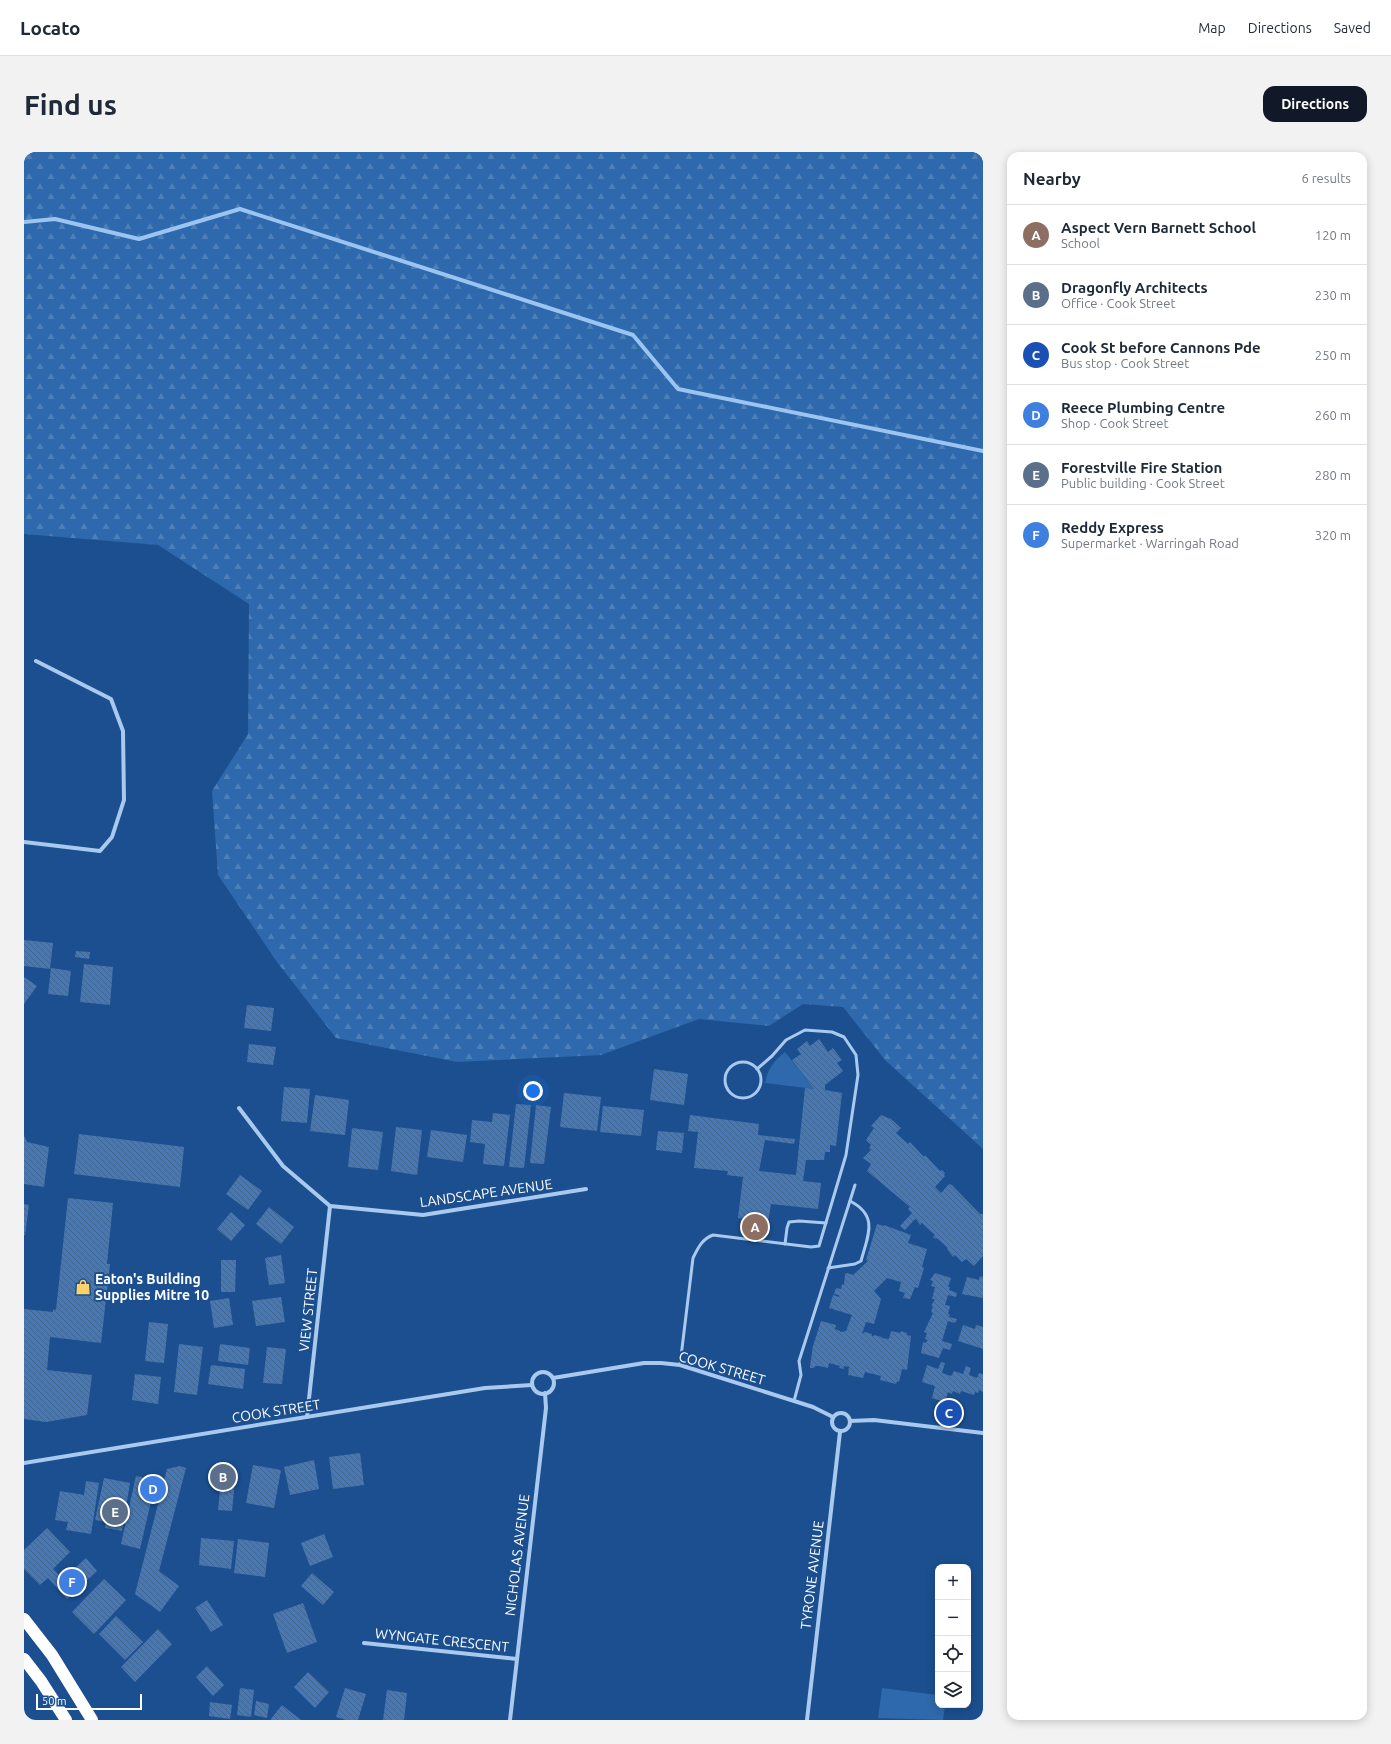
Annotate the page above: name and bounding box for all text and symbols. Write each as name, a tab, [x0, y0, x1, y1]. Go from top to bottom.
text: Locato	[20, 17, 81, 39]
text: Map	[1198, 20, 1226, 36]
text: Directions	[1248, 20, 1312, 36]
text: Saved	[1334, 20, 1371, 36]
button: Directions	[1263, 86, 1367, 122]
text: Find us	[24, 89, 117, 120]
text: Nearby	[1023, 169, 1081, 188]
text: 6 results	[1301, 171, 1351, 185]
text: Aspect Vern Barnett School	[1061, 219, 1256, 236]
text: A	[1031, 228, 1041, 242]
text: 120 m	[1315, 228, 1351, 242]
text: School	[1061, 236, 1100, 250]
text: Dragonfly Architects	[1061, 279, 1208, 296]
text: B	[1032, 288, 1040, 302]
text: 230 m	[1315, 288, 1351, 302]
text: Office · Cook Street	[1061, 296, 1176, 310]
text: Cook St before Cannons Pde	[1061, 339, 1261, 356]
text: C	[1032, 348, 1040, 362]
text: 250 m	[1315, 348, 1351, 362]
text: Bus stop · Cook Street	[1061, 356, 1189, 370]
text: Reece Plumbing Centre	[1061, 399, 1225, 416]
text: D	[1031, 408, 1041, 422]
text: 260 m	[1315, 408, 1351, 422]
text: Shop · Cook Street	[1061, 416, 1169, 430]
text: Forestville Fire Station	[1061, 459, 1222, 476]
text: E	[1032, 468, 1040, 482]
text: 280 m	[1315, 468, 1351, 482]
text: Public building · Cook Street	[1061, 476, 1225, 490]
text: Reddy Express	[1061, 519, 1164, 536]
text: F	[1032, 528, 1040, 542]
text: 320 m	[1315, 528, 1351, 542]
text: Supermarket · Warringah Road	[1061, 536, 1239, 550]
your location	[523, 1081, 543, 1101]
street label: LANDSCAPE AVENUE	[419, 1176, 553, 1210]
pin: A	[742, 1212, 768, 1242]
street label: VIEW STREET	[296, 1267, 320, 1353]
place label: Eaton's Building Supplies Mitre 10	[95, 1271, 209, 1303]
shop icon: Eaton's Building Supplies Mitre 10	[74, 1278, 92, 1296]
street label: COOK STREET	[677, 1348, 767, 1388]
street label: COOK STREET	[231, 1396, 322, 1426]
pin: C	[936, 1398, 962, 1428]
pin: B	[210, 1462, 236, 1492]
pin: D	[140, 1474, 166, 1504]
street label: NICHOLAS AVENUE	[502, 1493, 532, 1617]
pin: E	[102, 1497, 128, 1527]
street label: TYRONE AVENUE	[797, 1520, 827, 1630]
map controls	[935, 1564, 971, 1708]
button: +	[935, 1564, 971, 1600]
pin: F	[59, 1567, 85, 1597]
button: −	[935, 1600, 971, 1636]
street label: WYNGATE CRESCENT	[374, 1625, 510, 1655]
button: locate	[935, 1636, 971, 1672]
button: layers	[935, 1672, 971, 1708]
scale bar	[36, 1692, 142, 1711]
text: 50 m	[42, 1695, 66, 1707]

